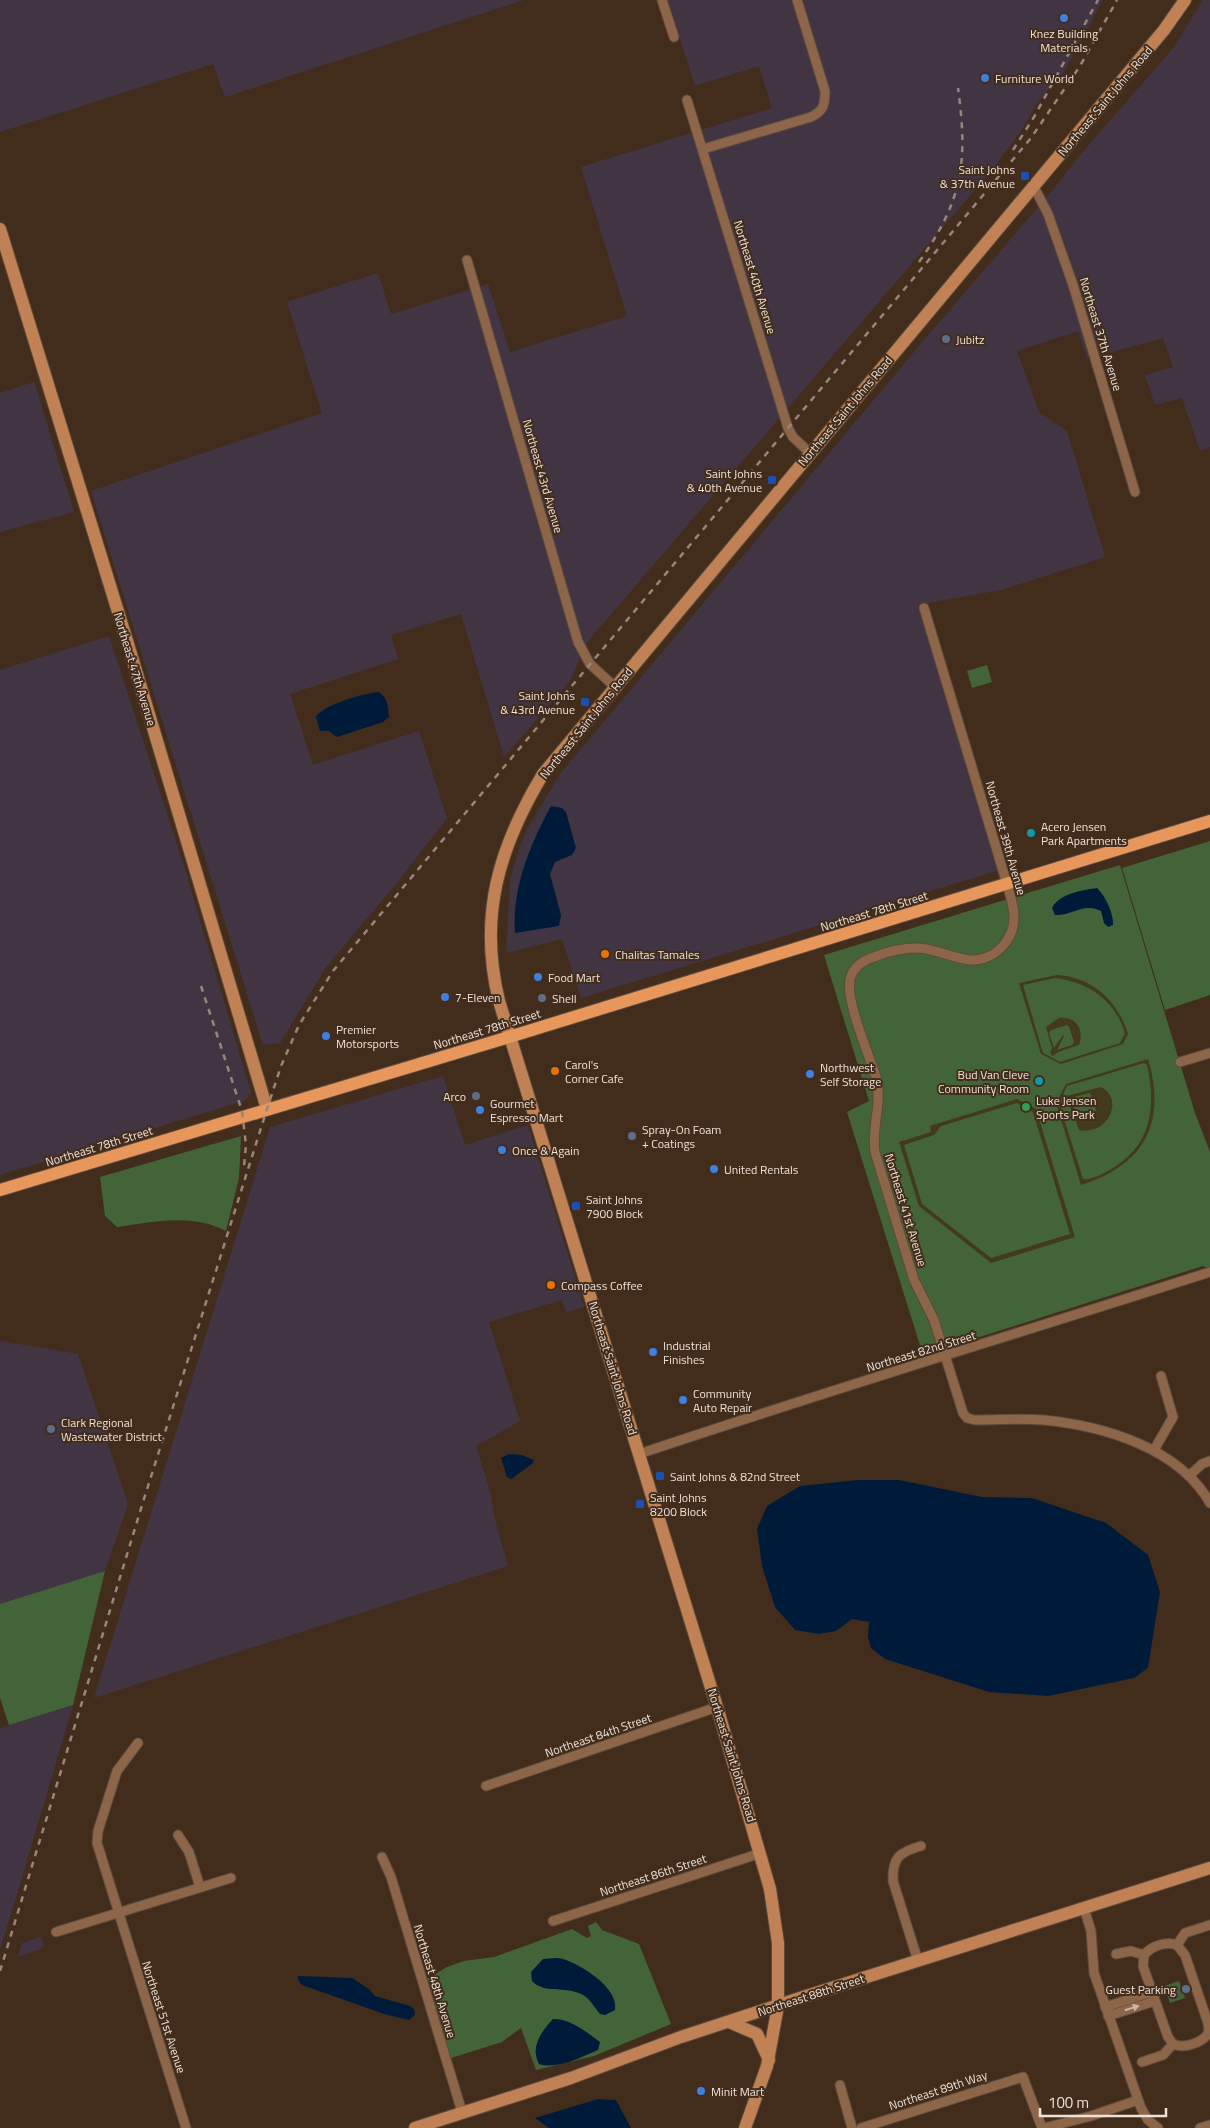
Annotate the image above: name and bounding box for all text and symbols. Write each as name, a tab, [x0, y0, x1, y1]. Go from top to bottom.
marker: Knez Building Materials	[1058, 12, 1070, 24]
place label: Knez Building Materials	[1030, 24, 1098, 57]
street label: Northeast Saint Johns Road	[1053, 42, 1157, 160]
place label: Furniture World	[995, 69, 1074, 88]
marker: Furniture World	[979, 72, 991, 84]
place label: Saint Johns & 37th Avenue	[940, 160, 1015, 193]
marker: Saint Johns & 37th Avenue	[1019, 170, 1031, 182]
street label: Northeast 40th Avenue	[729, 218, 781, 336]
street label: Northeast 37th Avenue	[1075, 275, 1127, 393]
place label: Jubitz	[956, 330, 984, 349]
marker: Jubitz	[940, 333, 952, 345]
street label: Northeast Saint Johns Road	[793, 352, 897, 470]
street label: Northeast 43rd Avenue	[518, 417, 568, 535]
place label: Saint Johns & 40th Avenue	[687, 464, 762, 497]
marker: Saint Johns & 40th Avenue	[766, 474, 778, 486]
street label: Northeast 47th Avenue	[109, 610, 161, 728]
street label: Northeast Saint Johns Road	[535, 663, 637, 783]
place label: Saint Johns & 43rd Avenue	[500, 686, 575, 719]
marker: Saint Johns & 43rd Avenue	[579, 696, 591, 708]
street label: Northeast 39th Avenue	[981, 779, 1031, 897]
place label: Acero Jensen Park Apartments	[1041, 817, 1127, 850]
marker: Acero Jensen Park Apartments	[1025, 827, 1037, 839]
street label: Northeast 78th Street	[818, 885, 931, 936]
place label: Chalitas Tamales	[615, 945, 700, 964]
marker: Chalitas Tamales	[599, 948, 611, 960]
place label: Food Mart	[548, 968, 601, 987]
marker: Food Mart	[532, 971, 544, 983]
place label: 7-Eleven	[455, 988, 501, 1007]
place label: Shell	[552, 989, 577, 1008]
marker: 7-Eleven	[439, 991, 451, 1003]
marker: Shell	[536, 992, 548, 1004]
street label: Northeast 78th Street	[431, 1003, 544, 1054]
place label: Premier Motorsports	[336, 1020, 400, 1053]
marker: Premier Motorsports	[320, 1030, 332, 1042]
place label: Carol's Corner Cafe	[565, 1055, 624, 1088]
place label: Northwest Self Storage	[820, 1058, 881, 1091]
marker: Carol's Corner Cafe	[549, 1065, 561, 1077]
place label: Bud Van Cleve Community Room	[938, 1065, 1029, 1098]
marker: Northwest Self Storage	[804, 1068, 816, 1080]
marker: Bud Van Cleve Community Room	[1033, 1075, 1045, 1087]
place label: Arco	[443, 1087, 466, 1106]
marker: Arco	[470, 1090, 482, 1102]
place label: Luke Jensen Sports Park	[1036, 1091, 1096, 1124]
place label: Gourmet Espresso Mart	[490, 1094, 564, 1127]
marker: Luke Jensen Sports Park	[1020, 1101, 1032, 1113]
marker: Gourmet Espresso Mart	[474, 1104, 486, 1116]
street label: Northeast 78th Street	[43, 1120, 156, 1171]
place label: Spray-On Foam + Coatings	[642, 1120, 721, 1153]
marker: Spray-On Foam + Coatings	[626, 1130, 638, 1142]
place label: Once & Again	[512, 1141, 579, 1160]
marker: Once & Again	[496, 1144, 508, 1156]
street label: Northeast 41st Avenue	[880, 1151, 932, 1269]
place label: United Rentals	[724, 1160, 799, 1179]
marker: United Rentals	[708, 1163, 720, 1175]
place label: Saint Johns 7900 Block	[586, 1190, 643, 1223]
marker: Saint Johns 7900 Block	[570, 1200, 582, 1212]
place label: Compass Coffee	[561, 1276, 643, 1295]
marker: Compass Coffee	[545, 1279, 557, 1291]
street label: Northeast Saint Johns Road	[584, 1299, 642, 1437]
street label: Northeast 82nd Street	[864, 1325, 979, 1377]
place label: Industrial Finishes	[663, 1336, 710, 1369]
marker: Industrial Finishes	[647, 1346, 659, 1358]
place label: Community Auto Repair	[693, 1384, 752, 1417]
marker: Community Auto Repair	[677, 1394, 689, 1406]
place label: Clark Regional Wastewater District	[61, 1413, 163, 1446]
marker: Clark Regional Wastewater District	[45, 1423, 57, 1435]
place label: Saint Johns & 82nd Street	[670, 1467, 801, 1486]
marker: Saint Johns & 82nd Street	[654, 1470, 666, 1482]
place label: Saint Johns 8200 Block	[650, 1488, 707, 1521]
marker: Saint Johns 8200 Block	[634, 1498, 646, 1510]
street label: Northeast Saint Johns Road	[703, 1686, 761, 1824]
street label: Northeast 84th Street	[542, 1708, 654, 1762]
street label: Northeast 86th Street	[597, 1849, 710, 1901]
street label: Northeast 48th Avenue	[409, 1922, 461, 2040]
street label: Northeast 51st Avenue	[137, 1958, 191, 2076]
street label: Northeast 88th Street	[755, 1969, 868, 2021]
place label: Guest Parking	[1106, 1980, 1176, 1999]
marker: Guest Parking	[1180, 1983, 1192, 1995]
one-way arrow	[1124, 2004, 1139, 2012]
street label: Northeast 89th Way	[886, 2065, 990, 2115]
place label: Minit Mart	[711, 2082, 765, 2101]
marker: Minit Mart	[695, 2085, 707, 2097]
scale bar	[1040, 2086, 1166, 2118]
text: 100 m	[1048, 2091, 1089, 2114]

